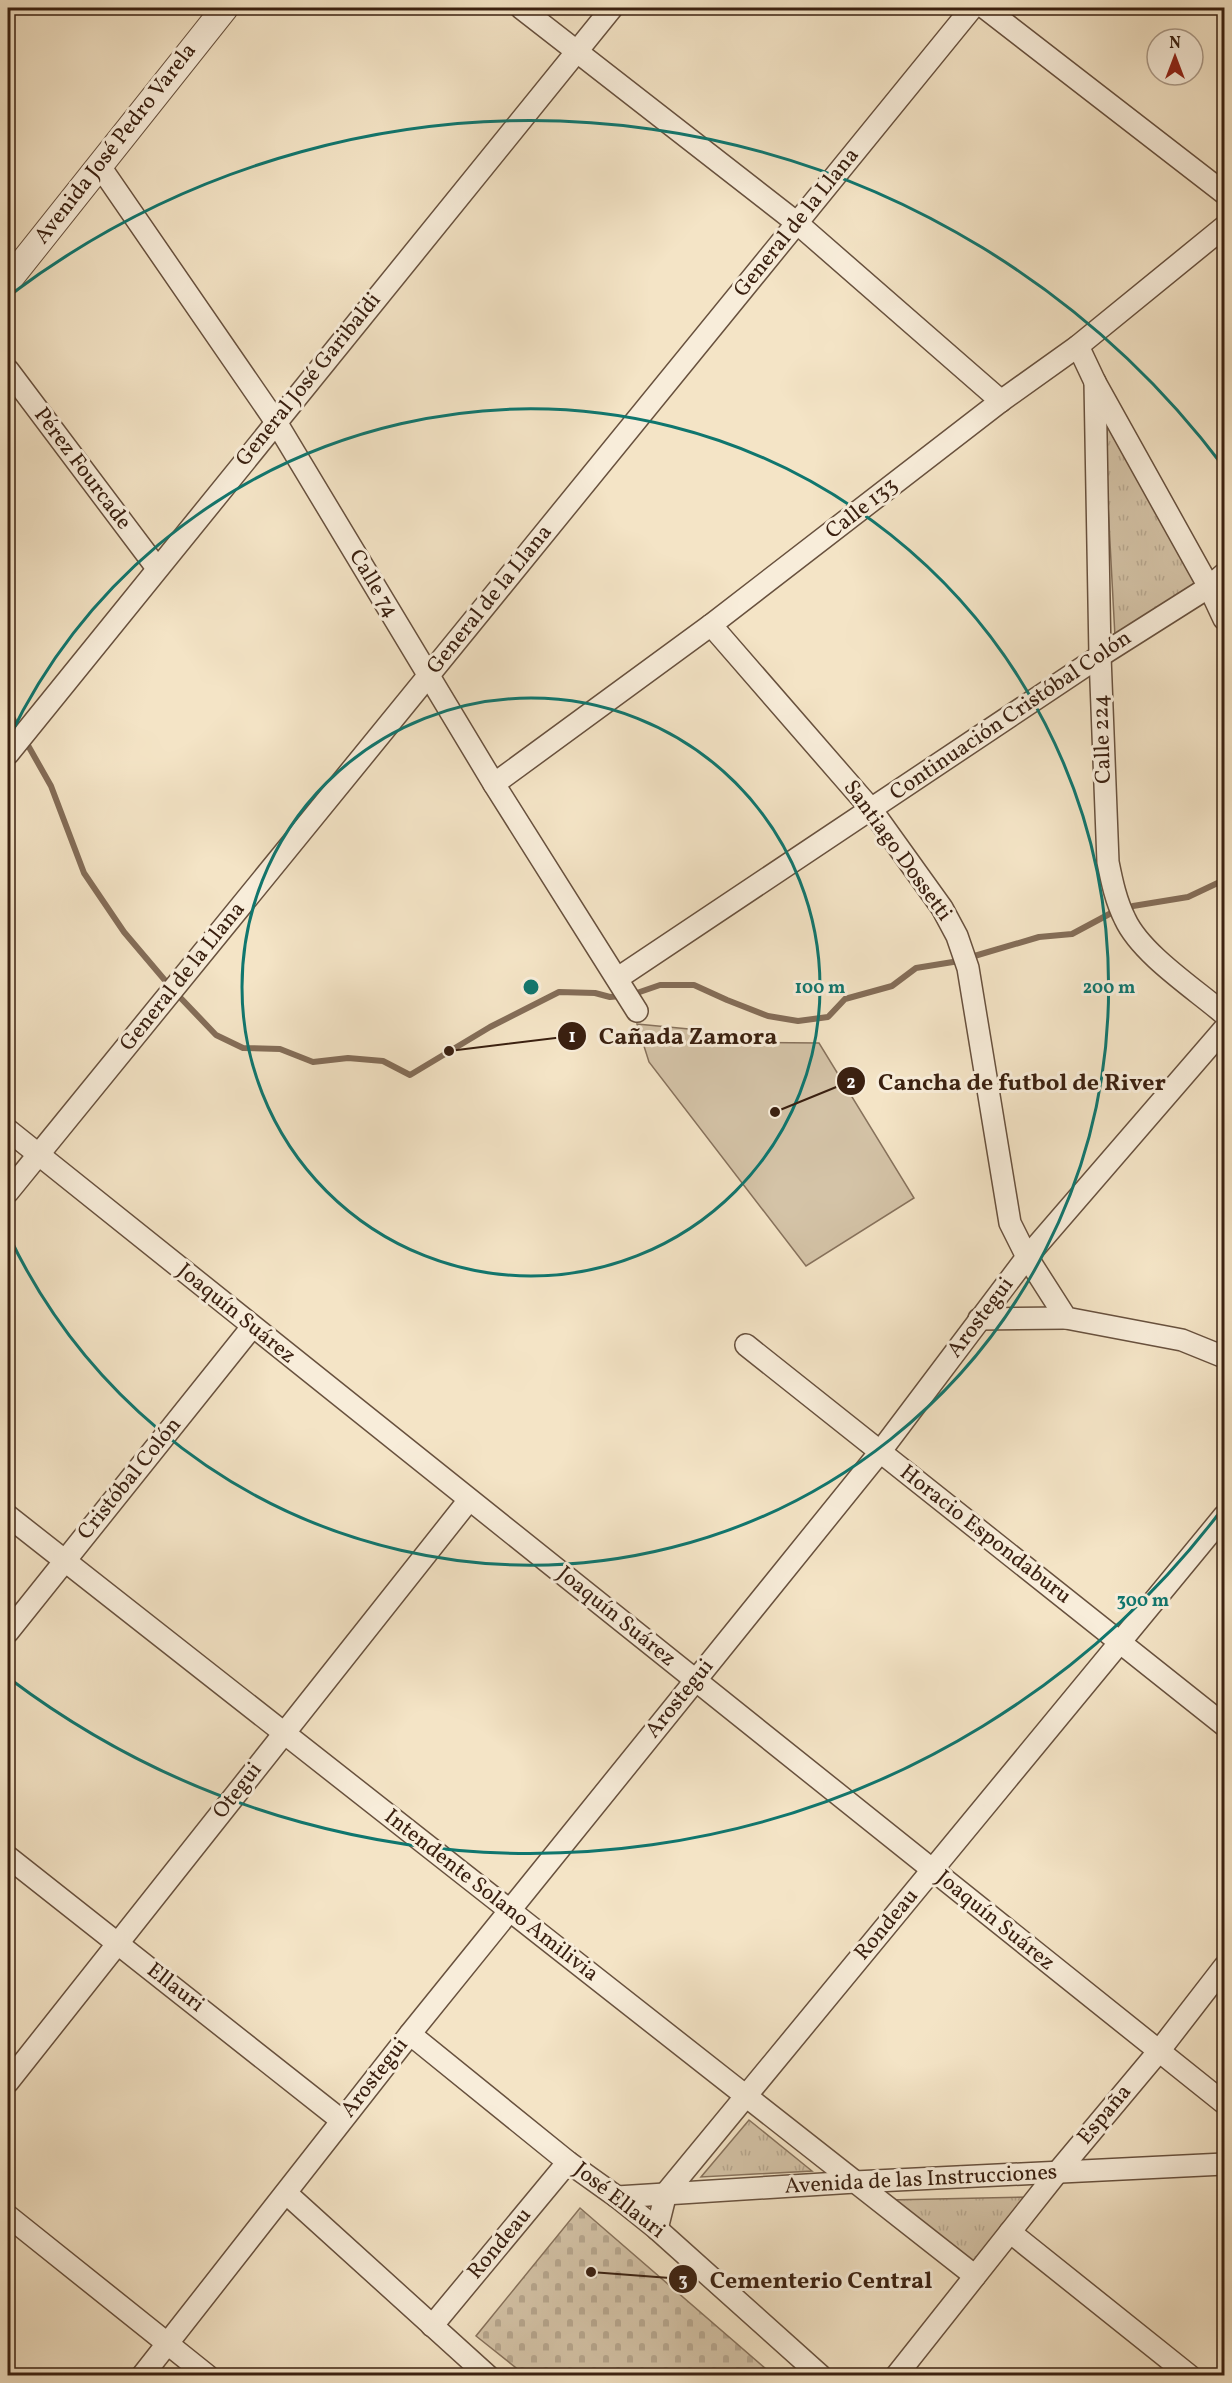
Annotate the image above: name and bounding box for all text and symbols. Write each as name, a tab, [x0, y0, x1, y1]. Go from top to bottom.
north arrow	[1145, 27, 1205, 87]
text: N	[1169, 33, 1181, 55]
street label: Avenida José Pedro Varela	[28, 37, 205, 251]
street label: General de la Llana	[727, 142, 867, 304]
street label: General José Garibaldi	[229, 286, 389, 474]
street label: Pérez Fourcade	[26, 401, 138, 537]
street label: Calle 133	[819, 471, 905, 547]
street label: General de la Llana	[420, 519, 560, 681]
street label: Calle 74	[340, 544, 406, 624]
street label: Continuación Cristóbal Colón	[884, 623, 1138, 809]
street label: Calle 224	[1086, 694, 1120, 784]
street label: Santiago Dossetti	[835, 774, 959, 928]
street label: General de la Llana	[113, 896, 253, 1058]
text: 100 m	[795, 976, 845, 1001]
text: 200 m	[1083, 976, 1135, 1001]
centre of rings	[521, 977, 541, 997]
callout: Cañada Zamora	[557, 1015, 790, 1057]
text: Cañada Zamora	[599, 1021, 777, 1055]
text: 1	[568, 1025, 576, 1050]
callout: Cancha de futbol de River	[836, 1060, 1178, 1102]
text: Cancha de futbol de River	[878, 1067, 1166, 1101]
text: 2	[846, 1071, 856, 1096]
street label: Joaquín Suárez	[170, 1256, 302, 1372]
street label: Arostegui	[940, 1271, 1022, 1365]
street label: Cristóbal Colón	[71, 1411, 189, 1547]
street label: Horacio Espondaburu	[893, 1458, 1077, 1612]
street label: Joaquín Suárez	[550, 1559, 682, 1675]
text: 300 m	[1117, 1589, 1169, 1614]
street label: Arostegui	[638, 1653, 722, 1745]
street label: Otegui	[206, 1756, 270, 1826]
street label: Intendente Solano Amilivia	[377, 1802, 605, 1990]
street label: Joaquín Suárez	[929, 1863, 1061, 1979]
street label: Rondeau	[848, 1882, 926, 1968]
street label: Ellauri	[140, 1956, 210, 2020]
street label: Arostegui	[334, 2031, 416, 2125]
street label: España	[1071, 2078, 1139, 2152]
street label: José Ellauri	[567, 2155, 671, 2247]
street label: Avenida de las Instrucciones	[784, 2157, 1058, 2203]
street label: Rondeau	[461, 2201, 539, 2287]
callout: Cementerio Central	[668, 2258, 944, 2300]
text: Cementerio Central	[710, 2265, 932, 2299]
text: 3	[678, 2269, 688, 2294]

